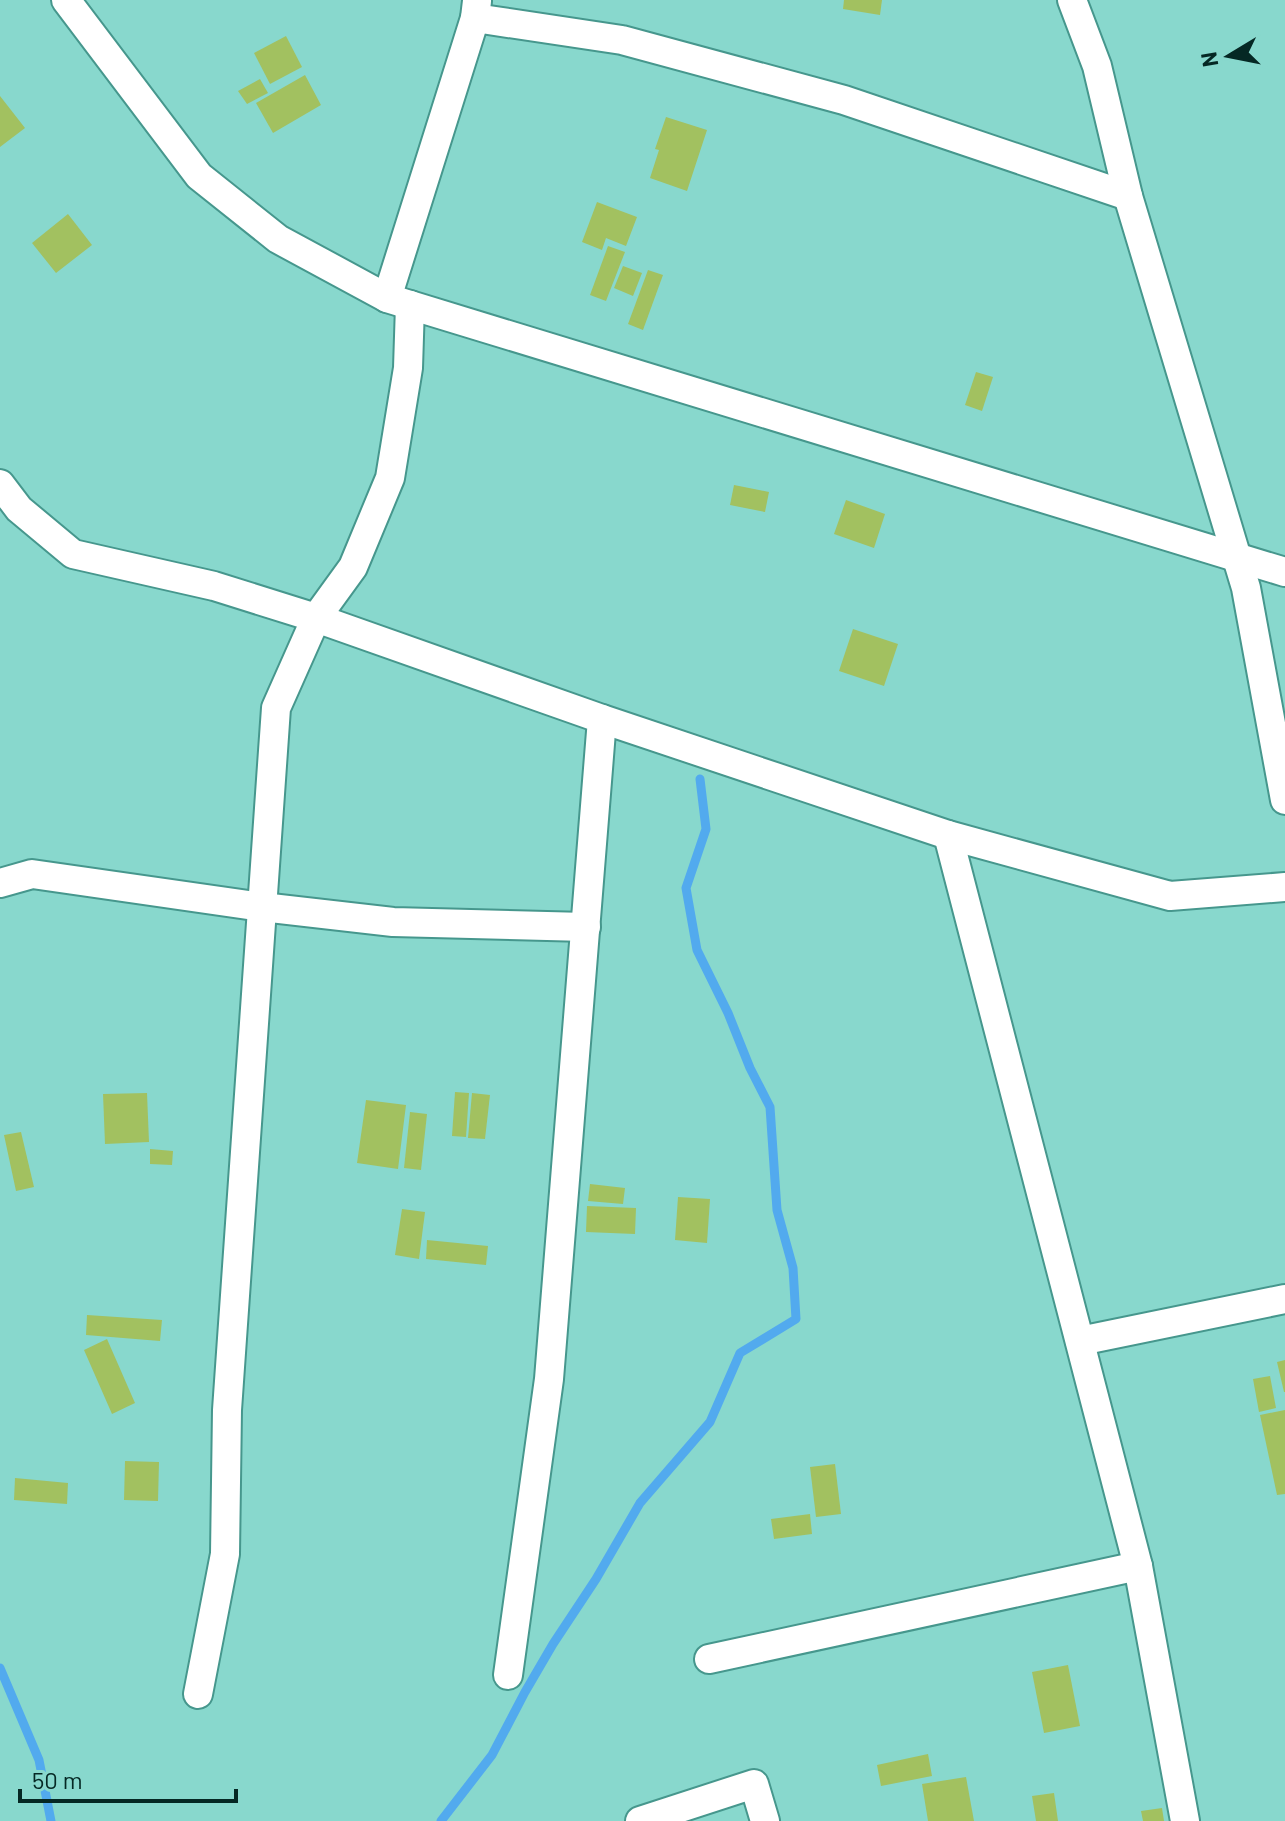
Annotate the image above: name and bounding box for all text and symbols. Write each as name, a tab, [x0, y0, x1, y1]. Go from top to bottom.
north arrow	[1189, 16, 1269, 96]
text: N	[1194, 50, 1222, 69]
scale bar	[20, 1753, 236, 1803]
text: 50 m	[32, 1765, 83, 1794]

